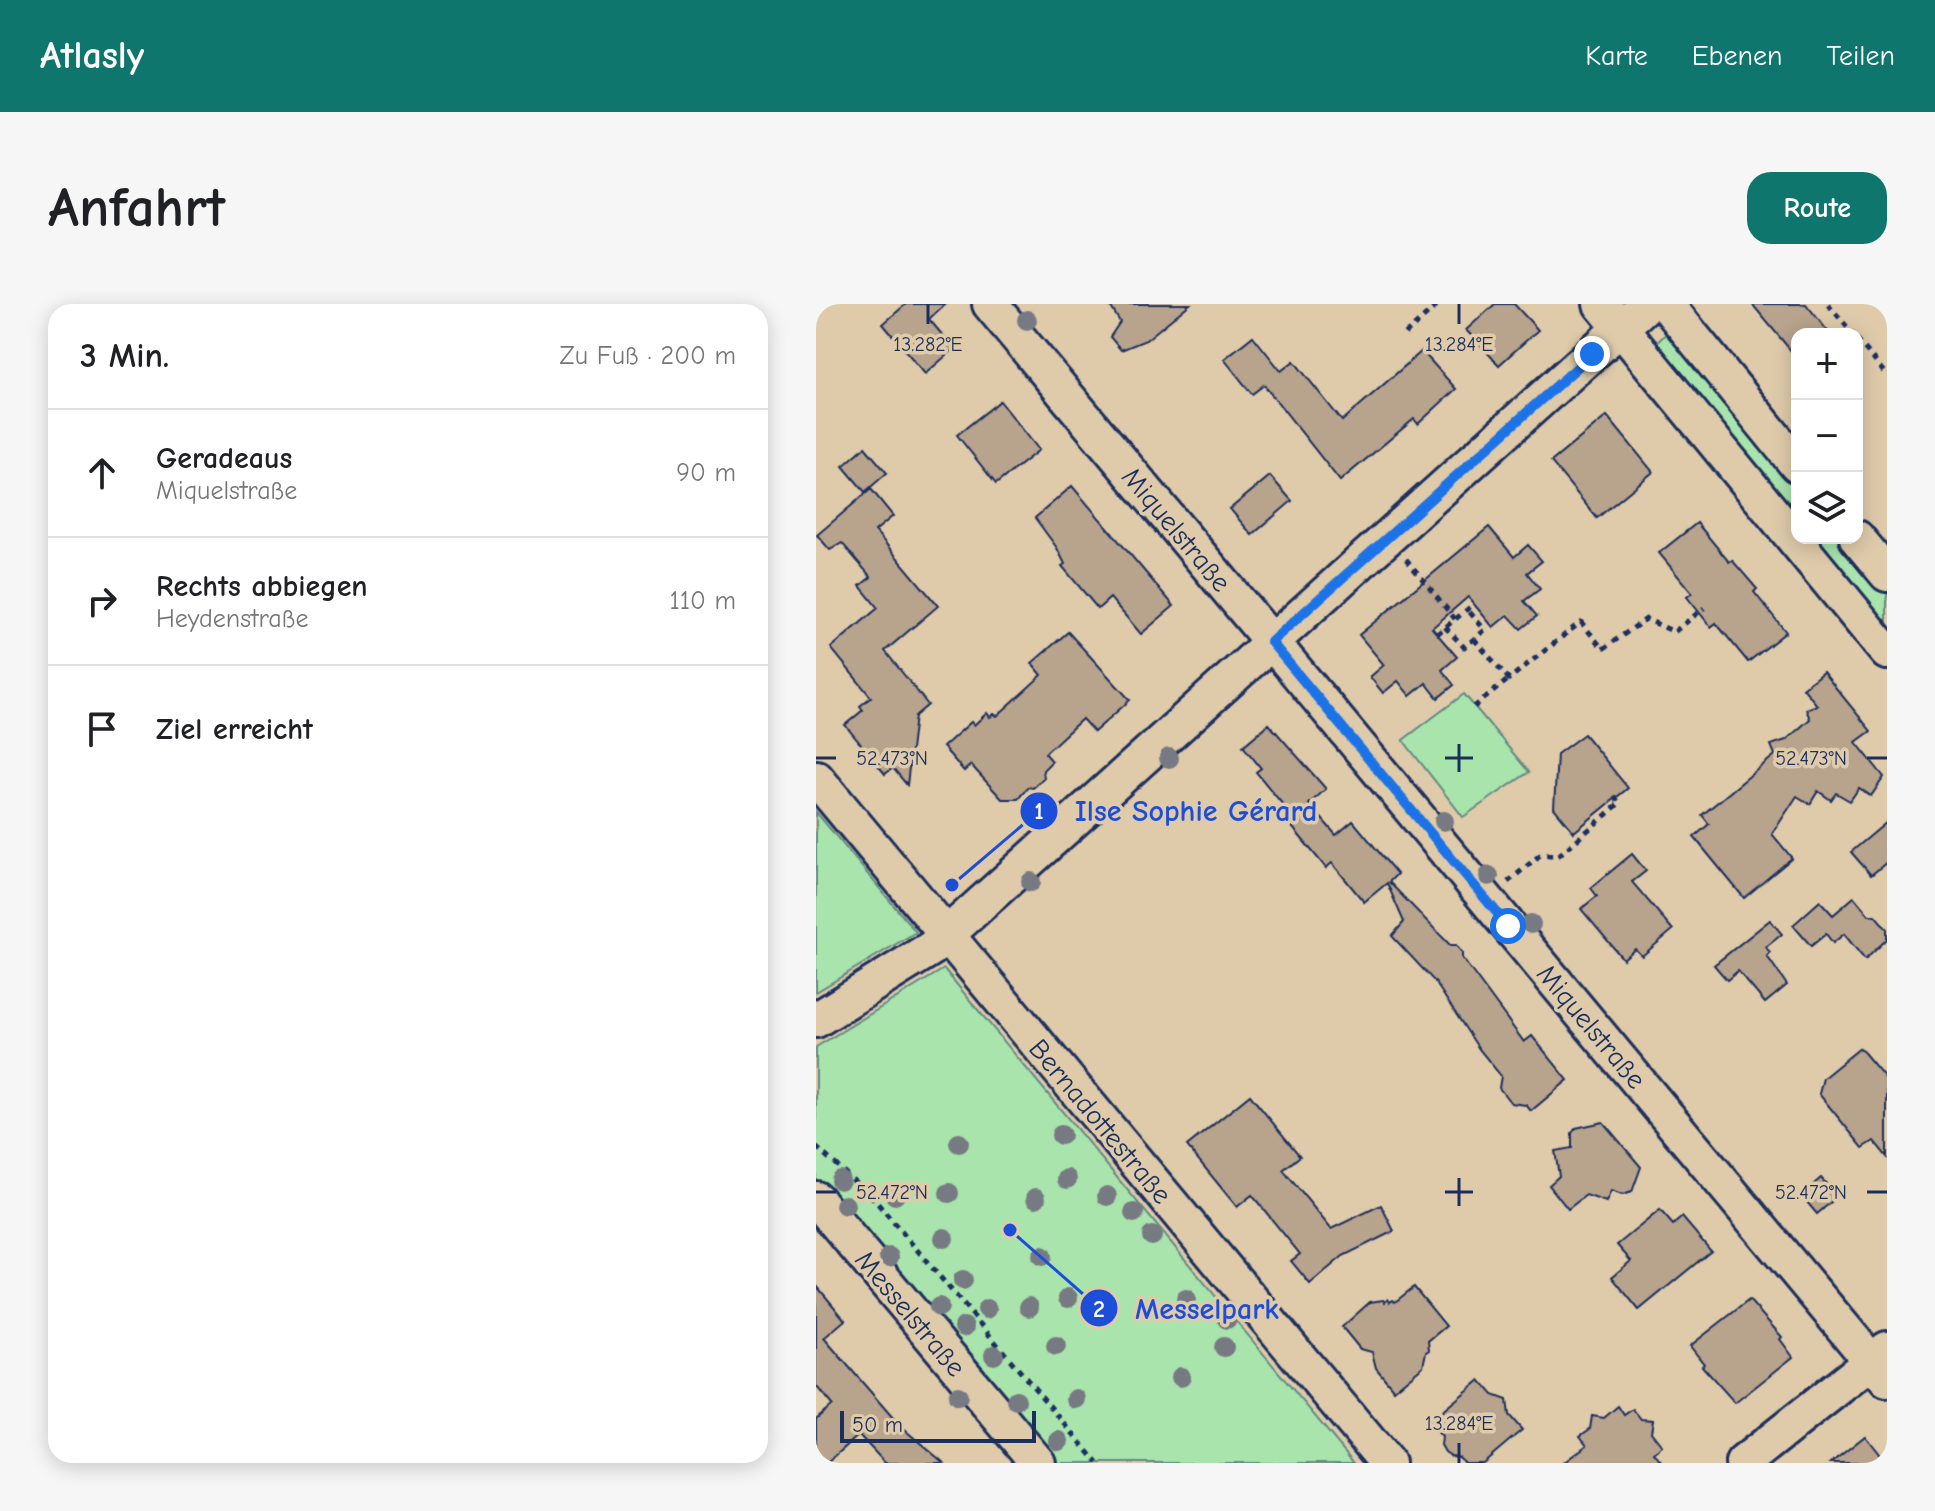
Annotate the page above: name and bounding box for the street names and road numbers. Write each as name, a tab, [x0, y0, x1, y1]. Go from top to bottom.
street label: Miquelstraße	[1115, 461, 1237, 598]
street label: Miquelstraße	[1530, 958, 1652, 1095]
street label: Bernadottestraße	[1022, 1033, 1178, 1210]
street label: Messelstraße	[848, 1244, 972, 1383]

